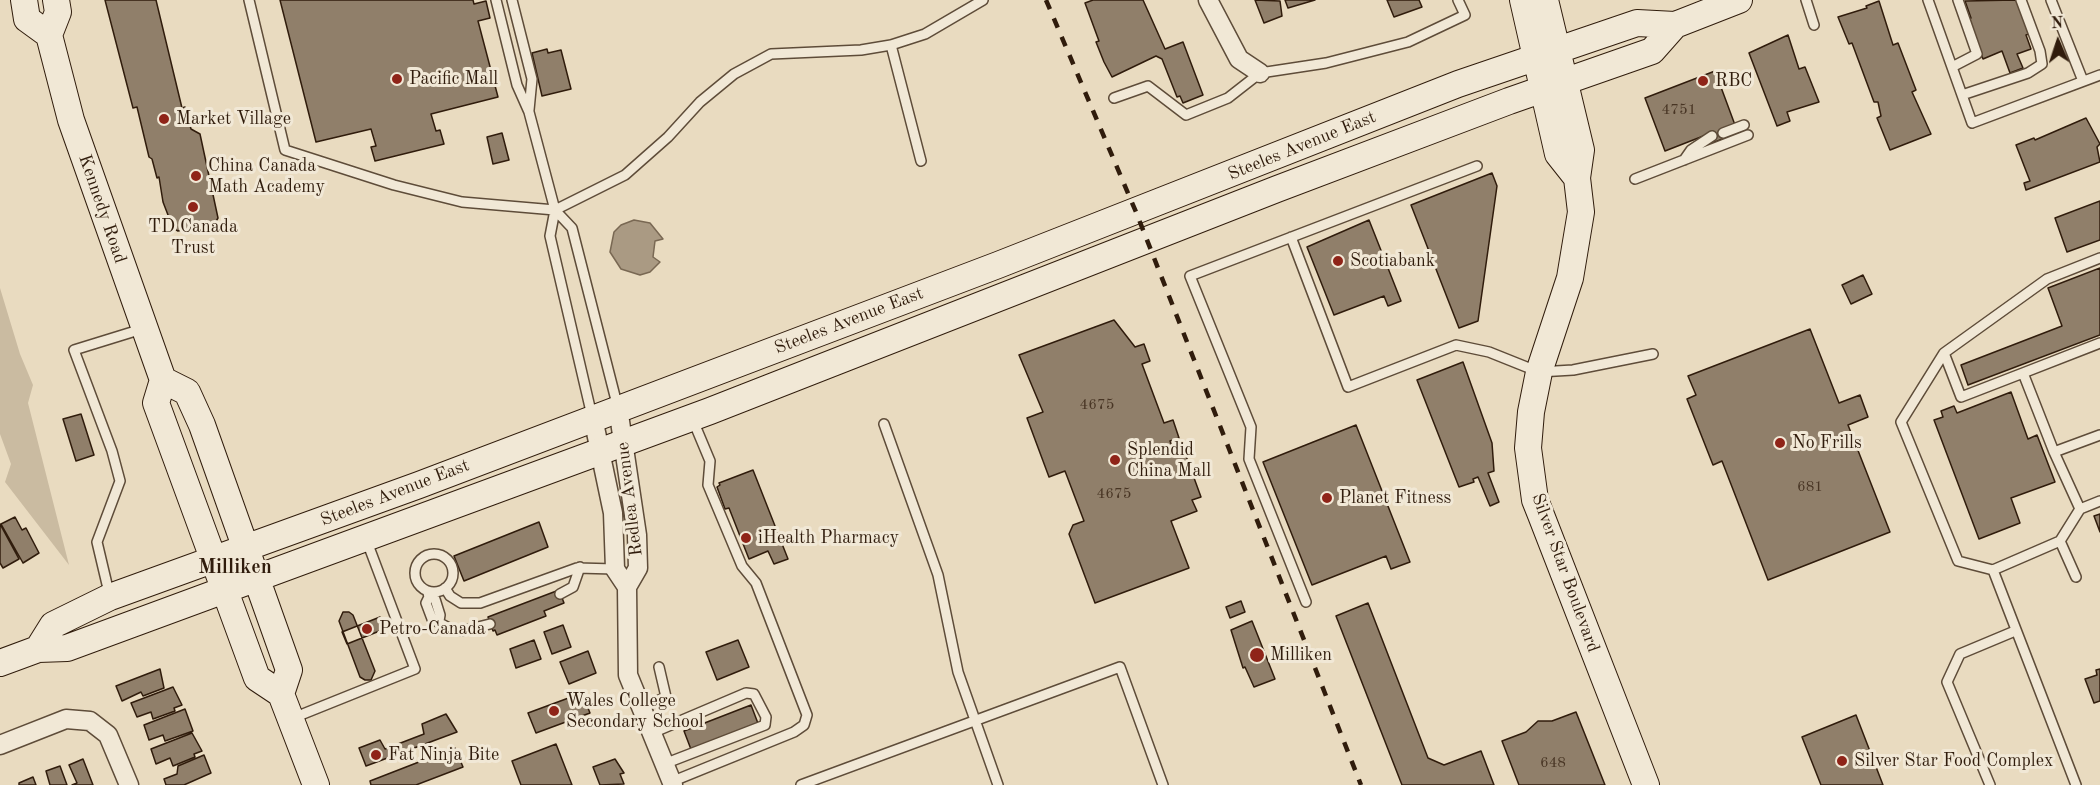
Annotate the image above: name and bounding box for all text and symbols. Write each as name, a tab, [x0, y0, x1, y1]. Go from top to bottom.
north arrow	[2028, 12, 2088, 72]
text: N	[2051, 16, 2064, 32]
place label: Pacific Mall	[409, 68, 498, 90]
place label: RBC	[1715, 70, 1752, 92]
marker: Pacific Mall	[390, 72, 404, 86]
marker: RBC	[1696, 74, 1710, 88]
house number: 4751	[1662, 101, 1696, 119]
street label: Steeles Avenue East	[1225, 106, 1379, 186]
place label: Market Village	[176, 108, 291, 130]
marker: Market Village	[157, 112, 171, 126]
street label: Kennedy Road	[73, 152, 131, 266]
place label: China Canada Math Academy	[208, 155, 325, 198]
marker: China Canada Math Academy	[189, 169, 203, 183]
marker: TD Canada Trust	[186, 200, 200, 214]
place label: TD Canada Trust	[148, 216, 238, 258]
place label: Scotiabank	[1350, 250, 1435, 272]
marker: Scotiabank	[1331, 254, 1345, 268]
street label: Steeles Avenue East	[772, 283, 926, 359]
house number: 4675	[1080, 396, 1114, 414]
place label: No Frills	[1792, 432, 1862, 454]
marker: No Frills	[1773, 436, 1787, 450]
place label: Splendid China Mall	[1127, 439, 1211, 482]
street label: Redlea Avenue	[612, 441, 648, 557]
marker: Splendid China Mall	[1108, 453, 1122, 467]
street label: Steeles Avenue East	[318, 455, 472, 531]
house number: 681	[1797, 478, 1823, 496]
house number: 4675	[1097, 485, 1131, 503]
place label: Planet Fitness	[1339, 487, 1451, 509]
street label: Silver Star Boulevard	[1526, 490, 1604, 656]
marker: Planet Fitness	[1320, 491, 1334, 505]
place label: iHealth Pharmacy	[758, 527, 899, 549]
marker: iHealth Pharmacy	[739, 531, 753, 545]
district label: Milliken	[198, 556, 272, 580]
place label: Petro-Canada	[379, 618, 486, 640]
marker: Petro-Canada	[360, 622, 374, 636]
place label: Milliken	[1270, 644, 1332, 666]
marker: Milliken	[1248, 646, 1266, 664]
place label: Wales College Secondary School	[566, 690, 704, 732]
marker: Wales College Secondary School	[547, 704, 561, 718]
place label: Fat Ninja Bite	[388, 744, 499, 766]
marker: Fat Ninja Bite	[369, 748, 383, 762]
place label: Silver Star Food Complex	[1854, 750, 2053, 772]
house number: 648	[1540, 754, 1566, 772]
marker: Silver Star Food Complex	[1835, 754, 1849, 768]

